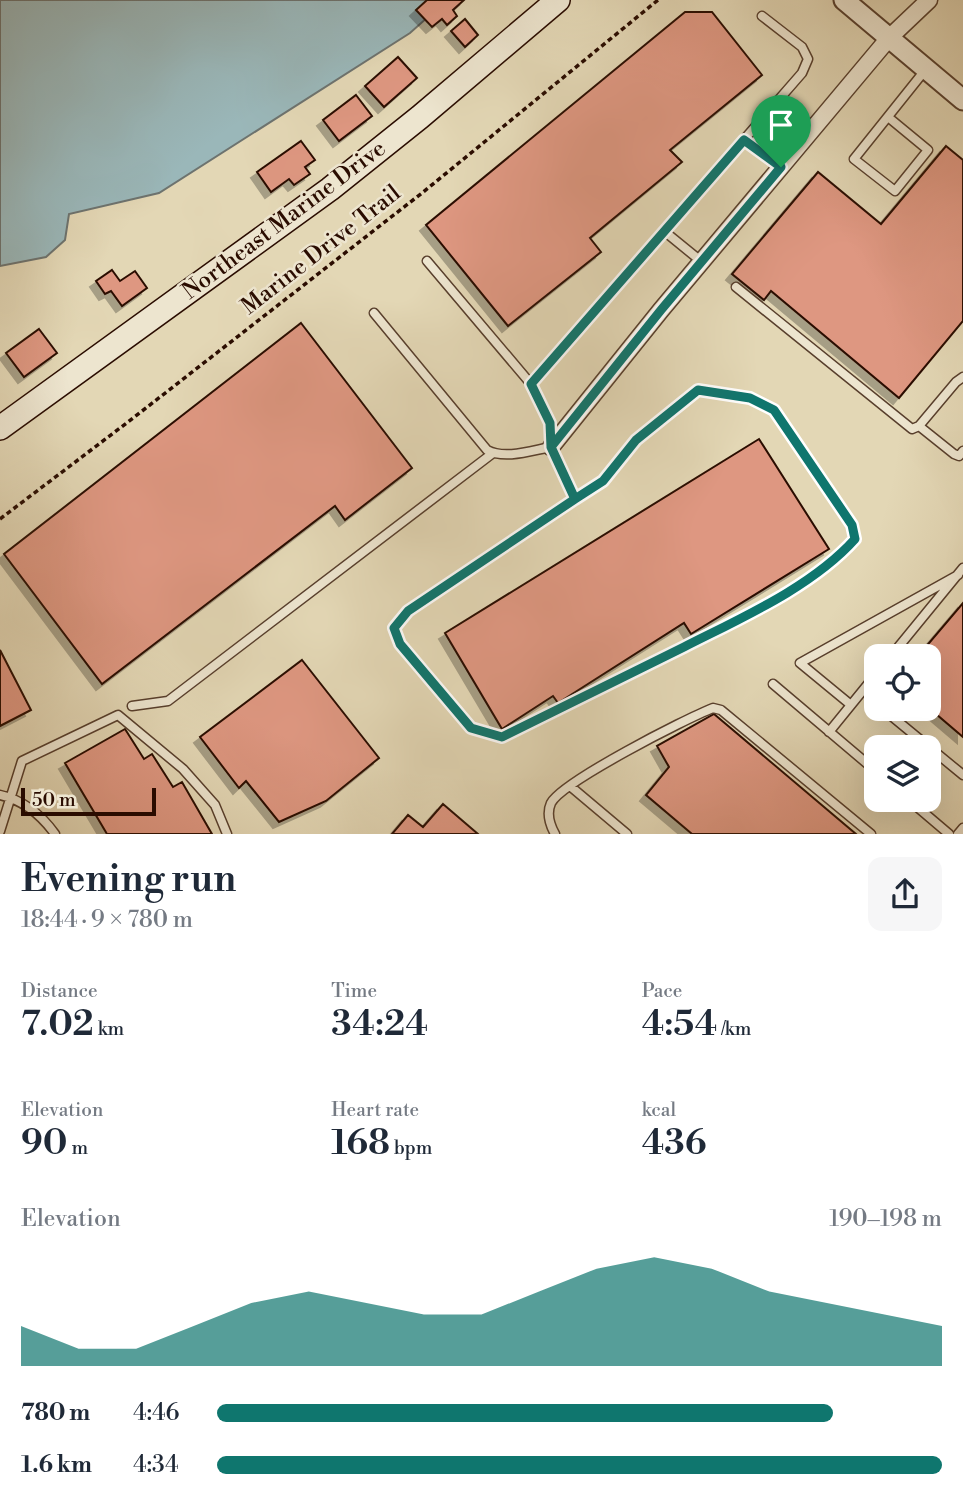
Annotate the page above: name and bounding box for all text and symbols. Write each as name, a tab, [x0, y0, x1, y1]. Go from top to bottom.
pin	[751, 95, 811, 167]
icon: arrive	[762, 106, 800, 144]
street label: Northeast Marine Drive	[177, 134, 391, 306]
street label: Marine Drive Trail	[236, 179, 406, 321]
map controls	[864, 644, 941, 812]
button: locate	[864, 644, 941, 721]
button: layers	[864, 735, 941, 812]
scale bar	[21, 785, 156, 817]
text: 50 m	[32, 788, 76, 812]
text: Evening run	[21, 856, 236, 903]
button: share	[868, 857, 942, 931]
text: 18:44 · 9 × 780 m	[21, 906, 193, 934]
text: Distance	[21, 979, 98, 1003]
text: Time	[331, 979, 377, 1003]
text: Pace	[642, 979, 682, 1003]
text: 7.02	[21, 1003, 94, 1046]
text: 34:24	[331, 1003, 428, 1046]
text: 4:54	[642, 1003, 717, 1046]
text: km	[94, 1017, 124, 1041]
text: /km	[717, 1017, 751, 1041]
text: Elevation	[21, 1098, 103, 1122]
text: Heart rate	[331, 1098, 419, 1122]
text: kcal	[642, 1098, 676, 1122]
text: 90	[21, 1122, 67, 1165]
text: 168	[331, 1122, 390, 1165]
text: 436	[642, 1122, 706, 1165]
text: m	[67, 1136, 88, 1160]
text: bpm	[390, 1136, 432, 1160]
text: Elevation	[21, 1205, 121, 1233]
text: 190–198 m	[829, 1205, 942, 1233]
text: 780 m	[21, 1399, 90, 1427]
text: 4:46	[133, 1399, 180, 1427]
text: 1.6 km	[21, 1451, 92, 1479]
text: 4:34	[133, 1451, 179, 1479]

